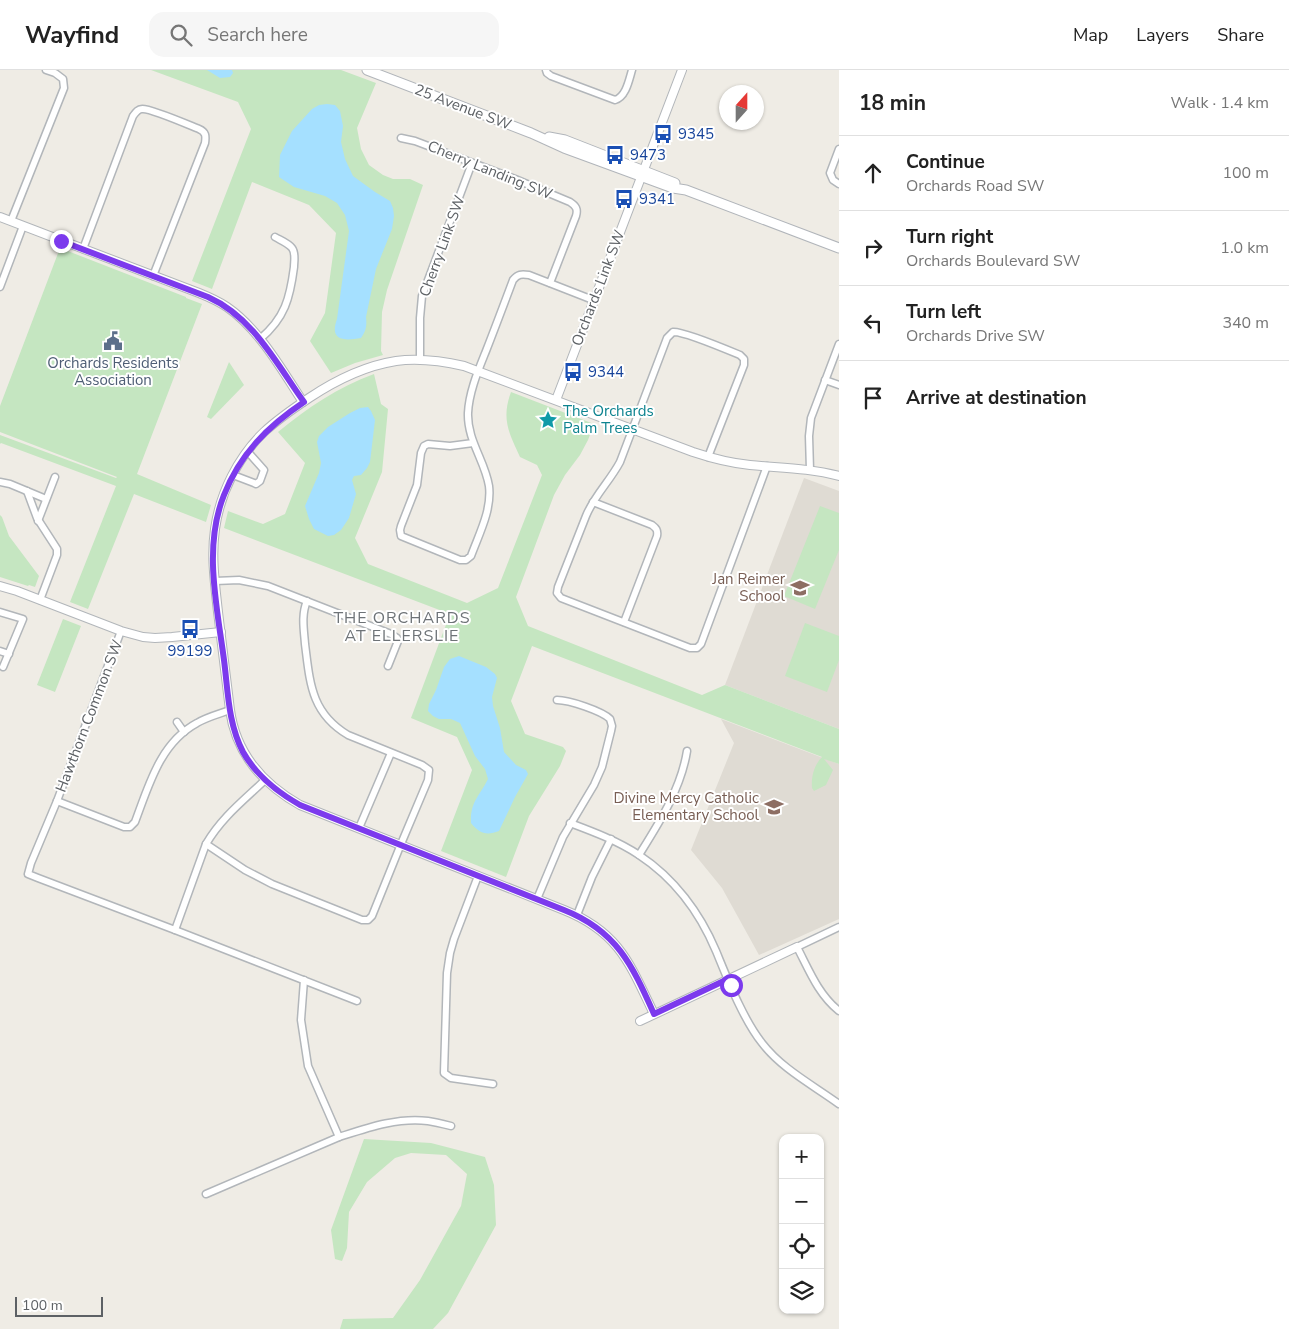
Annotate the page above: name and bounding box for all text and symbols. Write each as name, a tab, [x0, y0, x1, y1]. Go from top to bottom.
search box	[149, 12, 499, 57]
text: Wayfind	[25, 19, 119, 51]
icon: search	[167, 21, 195, 49]
text: Search here	[207, 22, 308, 48]
text: Map	[1073, 23, 1108, 47]
text: Layers	[1136, 23, 1189, 47]
text: Share	[1217, 23, 1264, 47]
street label: 25 Avenue SW	[412, 79, 515, 135]
north arrow	[719, 85, 764, 130]
text: 18 min	[859, 89, 926, 117]
text: Walk · 1.4 km	[1171, 92, 1269, 114]
bus stop icon: 9345	[652, 123, 674, 145]
place label: 9345	[678, 124, 714, 144]
street label: Cherry Landing SW	[425, 136, 556, 204]
bus stop icon: 9473	[604, 144, 626, 166]
place label: 9473	[630, 145, 666, 165]
text: Continue	[906, 149, 985, 175]
icon: ahead	[859, 159, 887, 187]
text: 100 m	[1222, 162, 1269, 184]
text: Orchards Road SW	[906, 175, 1044, 197]
bus stop icon: 9341	[613, 188, 635, 210]
place label: 9341	[639, 189, 675, 209]
street label: Cherry Link SW	[414, 192, 470, 299]
text: Turn right	[906, 224, 993, 250]
street label: Orchards Link SW	[567, 227, 629, 349]
route end	[50, 230, 73, 253]
icon: right	[859, 234, 887, 262]
text: 1.0 km	[1220, 237, 1269, 259]
text: Orchards Boulevard SW	[906, 250, 1080, 272]
text: Turn left	[906, 299, 981, 325]
icon: left	[859, 309, 887, 337]
text: 340 m	[1222, 312, 1269, 334]
text: Orchards Drive SW	[906, 325, 1045, 347]
public building icon: Orchards Residents Association	[102, 330, 124, 352]
place label: Orchards Residents Association	[47, 353, 179, 390]
bus stop icon: 9344	[562, 361, 584, 383]
place label: 9344	[588, 362, 624, 382]
icon: arrive	[859, 384, 887, 412]
text: Arrive at destination	[906, 385, 1087, 411]
place label: The Orchards Palm Trees	[563, 401, 654, 438]
place icon: The Orchards Palm Trees	[537, 409, 559, 431]
place label: Jan Reimer School	[711, 569, 786, 606]
school or university icon: Jan Reimer School	[789, 577, 811, 599]
district label: THE ORCHARDS AT ELLERSLIE	[333, 607, 471, 647]
bus stop icon: 99199	[179, 618, 201, 640]
street label: Hawthorn Common SW	[51, 636, 127, 795]
place label: 99199	[167, 641, 213, 661]
place label: Divine Mercy Catholic Elementary School	[613, 788, 760, 825]
school or university icon: Divine Mercy Catholic Elementary School	[763, 796, 785, 818]
route start	[720, 974, 743, 997]
map controls	[779, 1134, 824, 1314]
button: +	[779, 1134, 824, 1179]
button: −	[779, 1179, 824, 1224]
button: locate	[779, 1224, 824, 1269]
button: layers	[779, 1269, 824, 1314]
scale bar	[15, 1294, 102, 1317]
text: 100 m	[22, 1296, 63, 1315]

